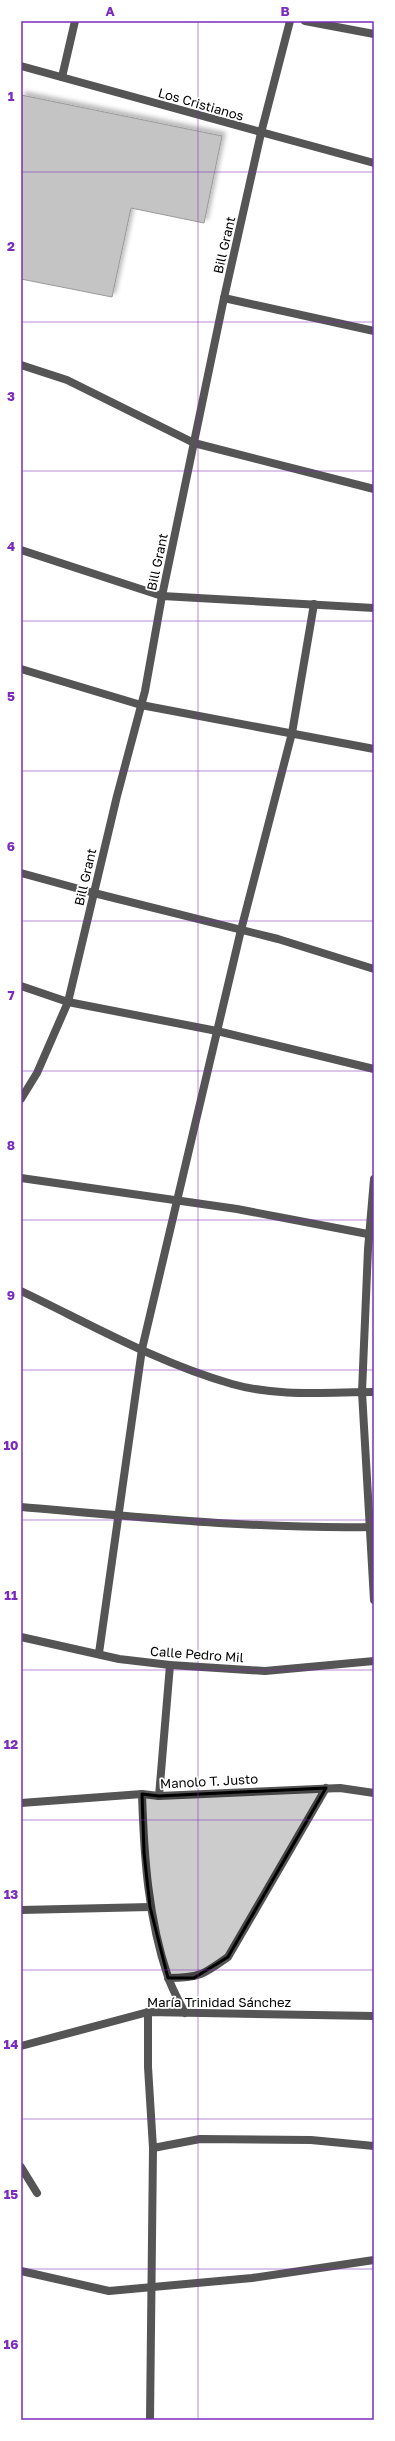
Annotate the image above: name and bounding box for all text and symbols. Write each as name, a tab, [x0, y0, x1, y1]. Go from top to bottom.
text: A	[105, 3, 115, 19]
text: B	[280, 3, 290, 19]
street label: Los Cristianos	[156, 84, 246, 124]
text: 1	[8, 88, 15, 104]
street label: Bill Grant	[210, 215, 238, 275]
text: 2	[7, 238, 15, 254]
text: 3	[7, 388, 15, 404]
street label: Bill Grant	[143, 532, 171, 592]
text: 4	[7, 538, 15, 554]
text: 5	[7, 688, 15, 704]
text: 6	[7, 838, 15, 854]
street label: Bill Grant	[71, 847, 99, 907]
text: 7	[7, 987, 15, 1003]
text: 8	[7, 1137, 15, 1153]
text: 9	[7, 1287, 15, 1303]
text: 10	[3, 1437, 19, 1453]
text: 11	[4, 1587, 18, 1603]
street label: Calle Pedro Mil	[150, 1643, 244, 1665]
text: 12	[4, 1736, 18, 1752]
street label: Manolo T. Justo	[160, 1770, 259, 1792]
text: 13	[4, 1886, 18, 1902]
street label: María Trinidad Sánchez	[147, 1994, 291, 2010]
text: 14	[4, 2036, 18, 2052]
text: 15	[4, 2186, 18, 2202]
text: 16	[4, 2336, 18, 2352]

